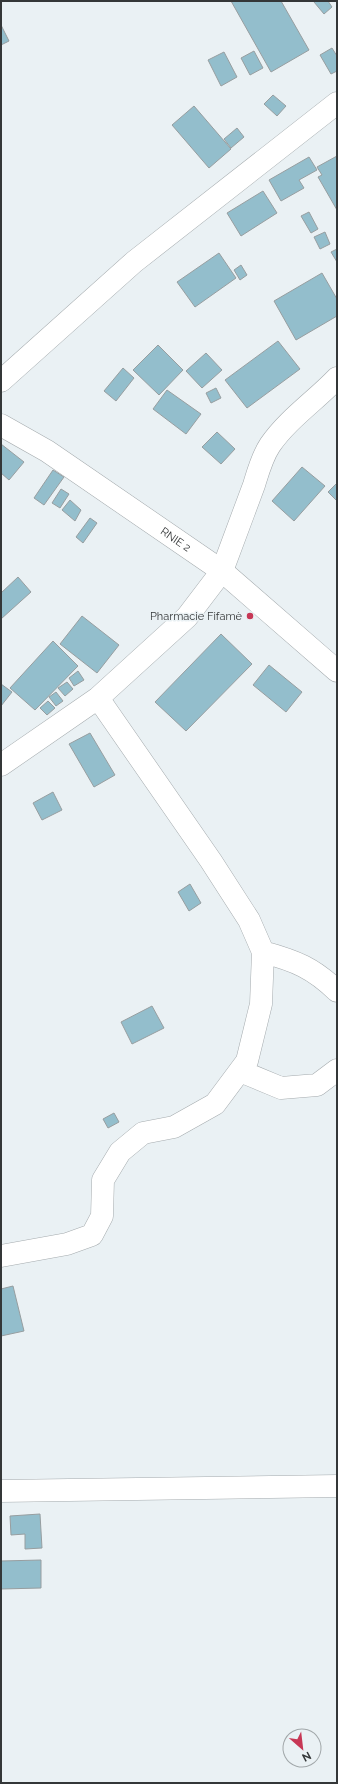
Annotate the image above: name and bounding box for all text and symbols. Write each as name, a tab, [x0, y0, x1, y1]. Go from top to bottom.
street label: RNIE 2	[158, 524, 194, 554]
place label: Pharmacie Fifamè	[150, 610, 243, 623]
marker: Pharmacie Fifamè	[245, 611, 255, 621]
north arrow	[282, 1728, 322, 1768]
text: N	[300, 1749, 313, 1764]

